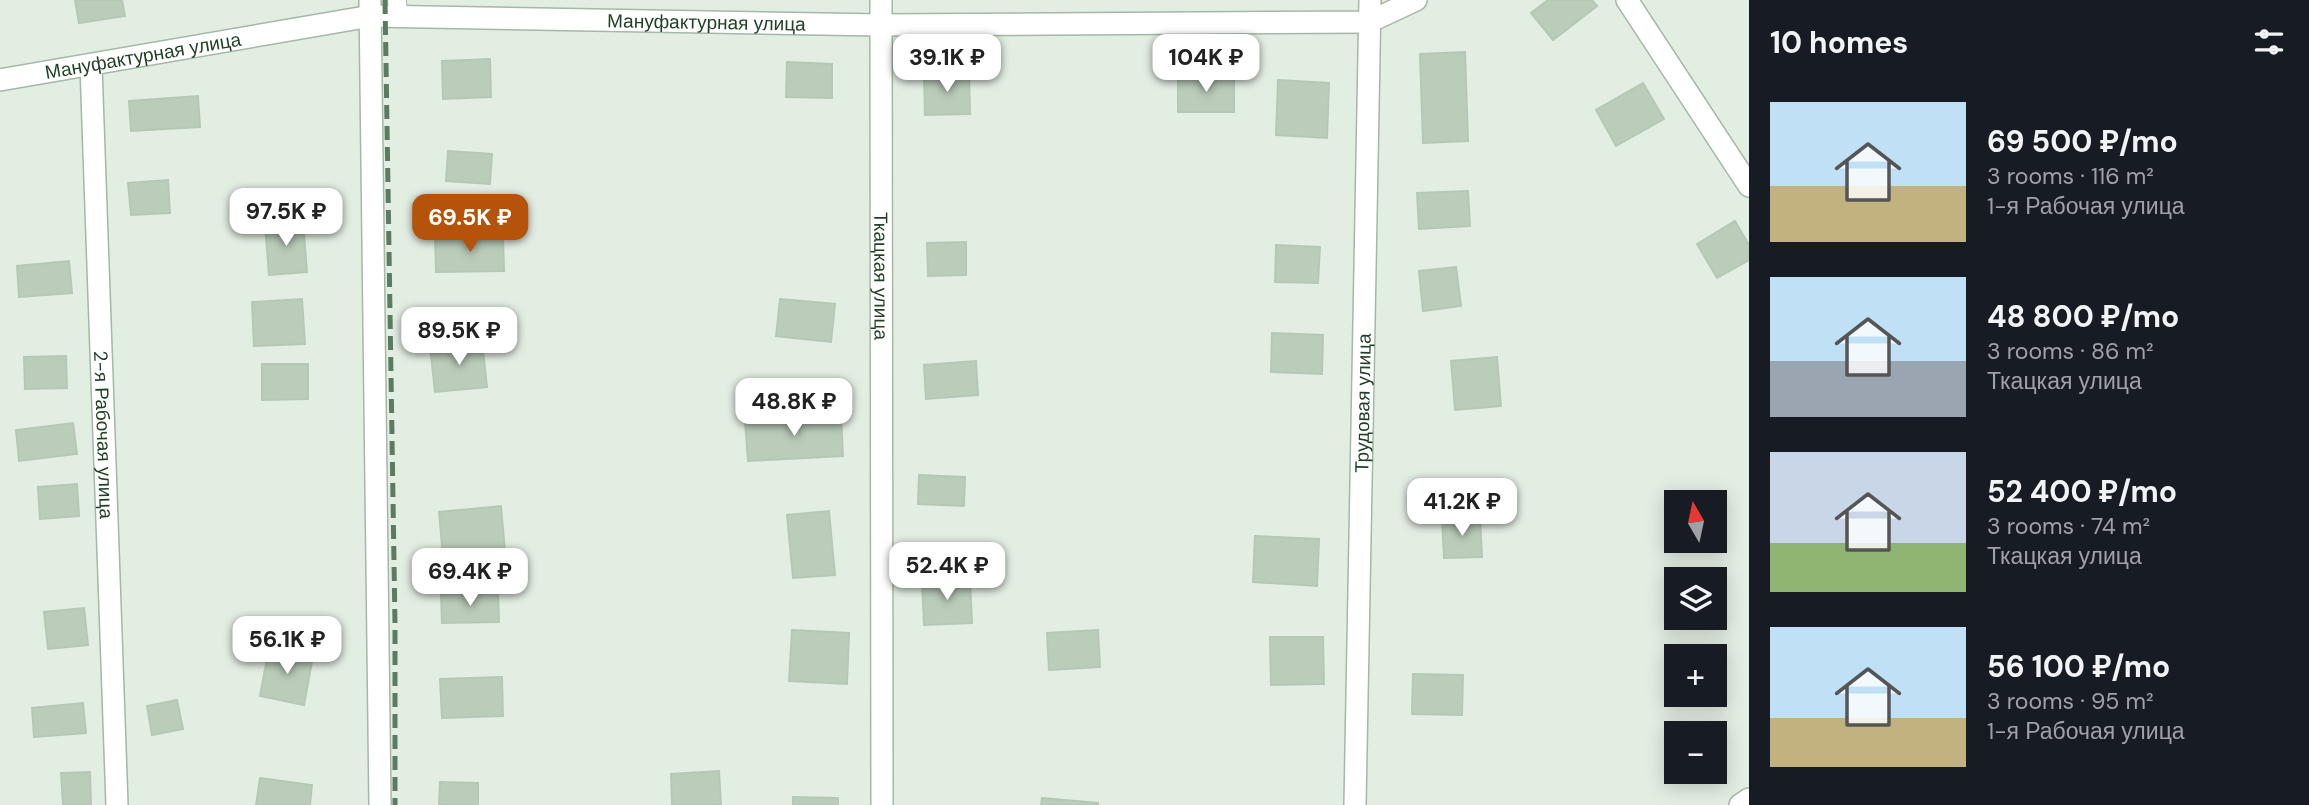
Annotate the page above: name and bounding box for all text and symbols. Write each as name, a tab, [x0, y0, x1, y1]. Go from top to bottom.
street label: Мануфактурная улица	[607, 8, 806, 37]
text: 10 homes	[1770, 23, 1908, 62]
icon: filters	[2250, 23, 2288, 61]
street label: Мануфактурная улица	[43, 27, 243, 85]
pin: 39.1K ₽	[882, 34, 1012, 94]
pin: 104K ₽	[1149, 34, 1263, 94]
text: 39.1K ₽	[909, 42, 985, 72]
text: 104K ₽	[1169, 42, 1243, 72]
text: 69 500 ₽/mo	[1987, 122, 2178, 161]
icon: home	[1826, 130, 1910, 214]
text: 3 rooms · 116 m²	[1987, 161, 2154, 191]
pin: 97.5K ₽	[221, 188, 351, 248]
text: 1-я Рабочая улица	[1987, 191, 2185, 221]
pin: 69.5K ₽	[405, 194, 535, 254]
text: 97.5K ₽	[246, 196, 326, 226]
text: 69.5K ₽	[428, 202, 512, 232]
street label: Ткацкая улица	[868, 212, 893, 340]
text: 48 800 ₽/mo	[1987, 297, 2179, 336]
icon: home	[1826, 305, 1910, 389]
pin: 89.5K ₽	[394, 308, 524, 367]
text: 89.5K ₽	[417, 315, 501, 345]
street label: Трудовая улица	[1349, 333, 1377, 473]
text: 3 rooms · 86 m²	[1987, 336, 2154, 366]
street label: 2-я Рабочая улица	[88, 350, 119, 520]
text: Ткацкая улица	[1987, 366, 2142, 396]
pin: 48.8K ₽	[729, 378, 859, 438]
text: 48.8K ₽	[751, 386, 837, 416]
text: 52 400 ₽/mo	[1987, 472, 2177, 511]
pin: 41.2K ₽	[1397, 478, 1527, 538]
icon: home	[1826, 480, 1910, 564]
text: 41.2K ₽	[1423, 486, 1501, 516]
north arrow	[1664, 490, 1727, 553]
map controls	[1664, 490, 1727, 784]
text: 3 rooms · 74 m²	[1987, 511, 2150, 541]
text: Ткацкая улица	[1987, 541, 2142, 571]
pin: 52.4K ₽	[882, 542, 1012, 602]
pin: 69.4K ₽	[405, 548, 535, 608]
text: 52.4K ₽	[905, 550, 989, 580]
text: 69.4K ₽	[428, 556, 512, 586]
button: layers	[1664, 567, 1727, 630]
pin: 56.1K ₽	[222, 616, 352, 676]
text: 56.1K ₽	[249, 624, 326, 654]
button: +	[1664, 644, 1727, 707]
text: 56 100 ₽/mo	[1987, 647, 2170, 686]
icon: home	[1826, 655, 1910, 739]
text: 3 rooms · 95 m²	[1987, 686, 2154, 716]
text: 1-я Рабочая улица	[1987, 716, 2185, 746]
button: −	[1664, 721, 1727, 784]

